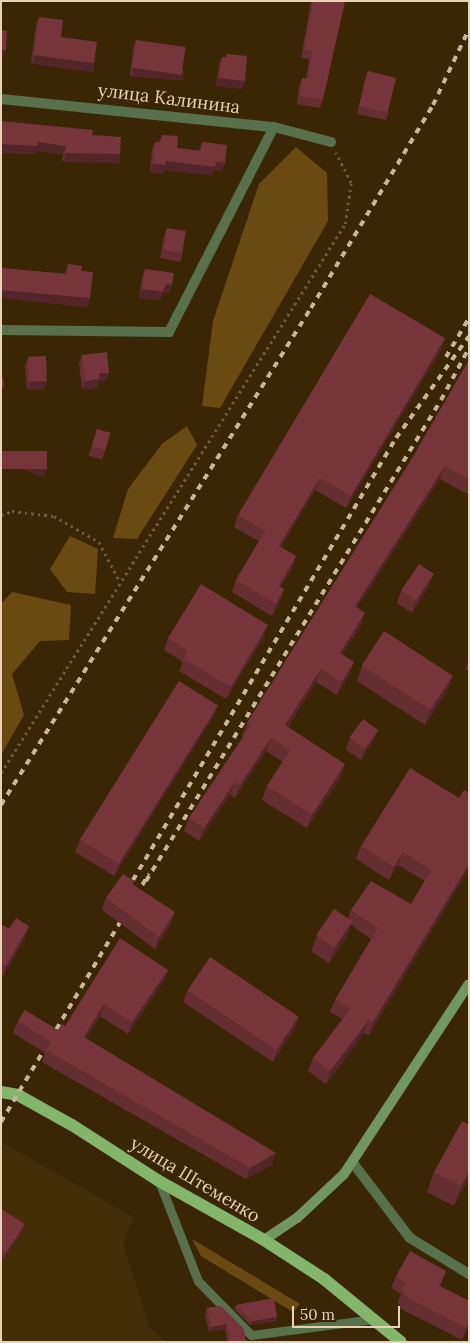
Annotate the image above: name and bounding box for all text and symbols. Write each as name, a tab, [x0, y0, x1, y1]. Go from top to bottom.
street label: улица Калинина	[97, 80, 241, 118]
street label: улица Штеменко	[126, 1133, 264, 1227]
scale bar	[295, 1296, 402, 1328]
text: 50 m	[300, 1305, 335, 1324]

